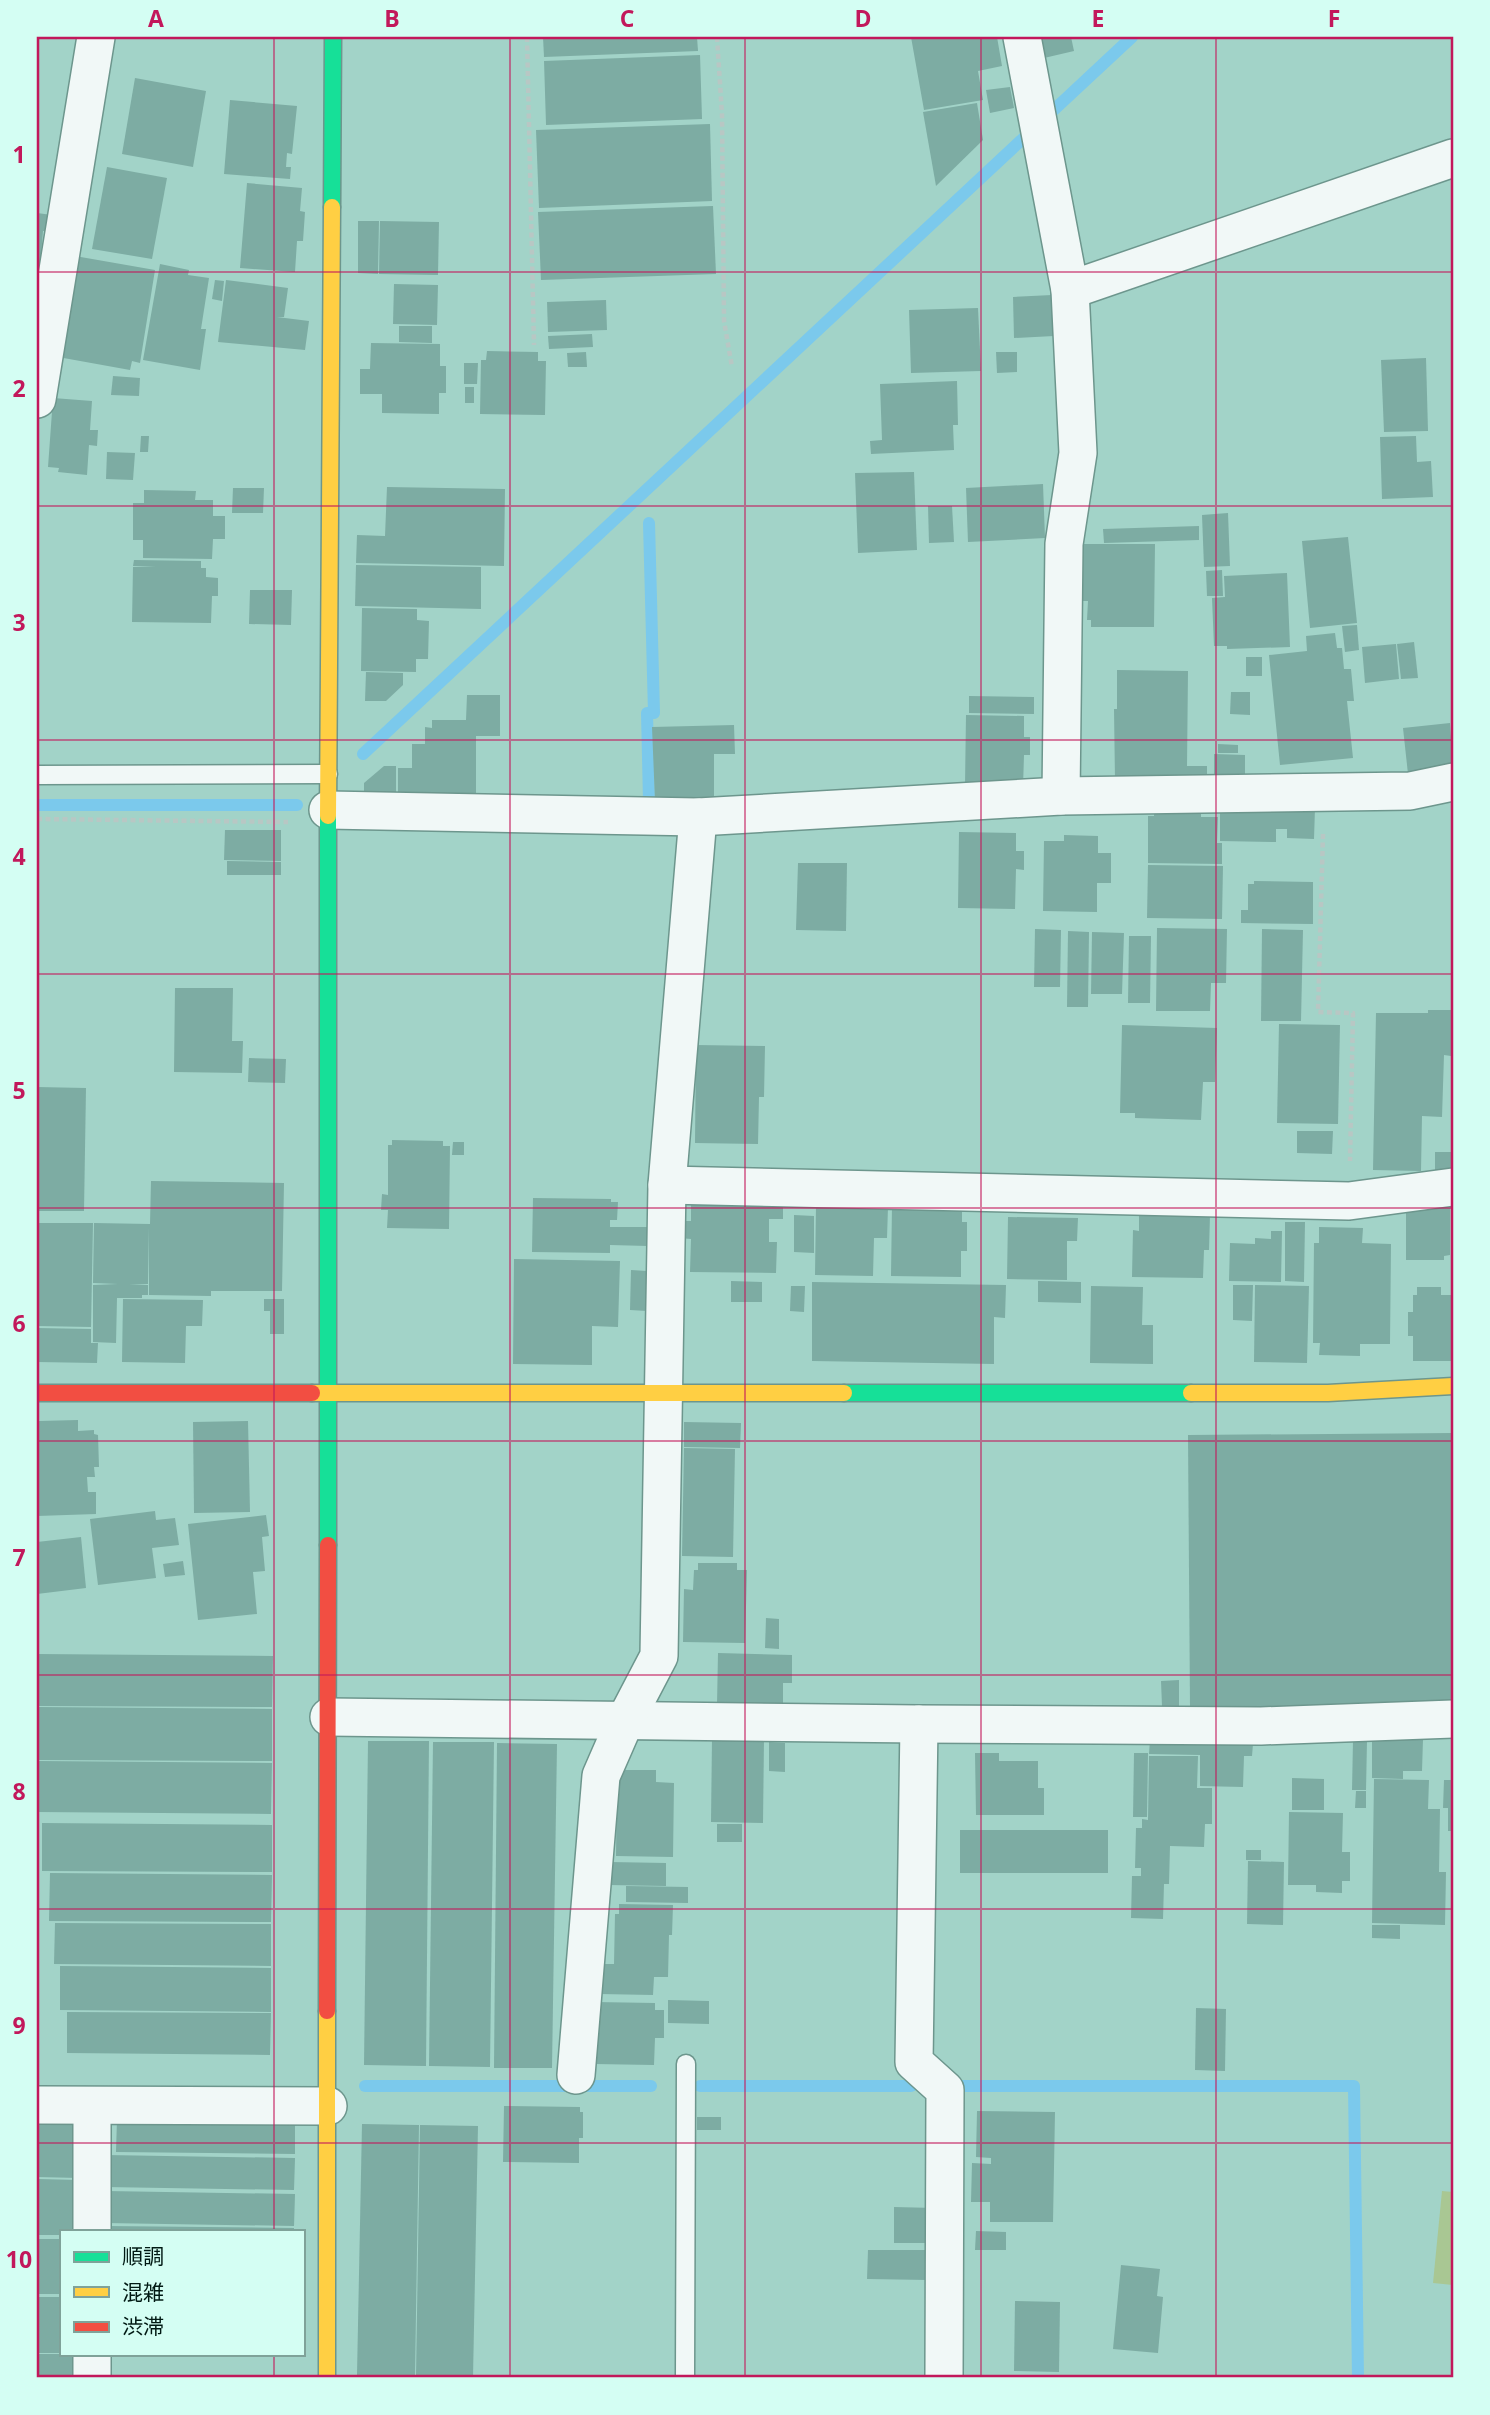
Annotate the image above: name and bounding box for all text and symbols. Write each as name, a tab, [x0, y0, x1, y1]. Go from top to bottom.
text: A	[148, 2, 164, 34]
text: B	[384, 2, 400, 34]
text: C	[620, 2, 634, 34]
text: D	[854, 2, 872, 34]
text: E	[1092, 2, 1104, 34]
text: F	[1328, 2, 1340, 34]
text: 1	[12, 138, 26, 170]
text: 2	[12, 372, 26, 404]
text: 3	[12, 606, 26, 638]
text: 4	[12, 840, 26, 872]
text: 5	[12, 1074, 26, 1106]
text: 6	[12, 1307, 26, 1339]
text: 7	[12, 1541, 26, 1573]
text: 8	[12, 1775, 26, 1807]
text: 9	[12, 2009, 26, 2041]
legend	[60, 2230, 304, 2356]
text: 順調	[122, 2242, 164, 2270]
text: 10	[6, 2243, 32, 2275]
text: 混雑	[122, 2278, 164, 2306]
text: 渋滞	[122, 2312, 164, 2340]

